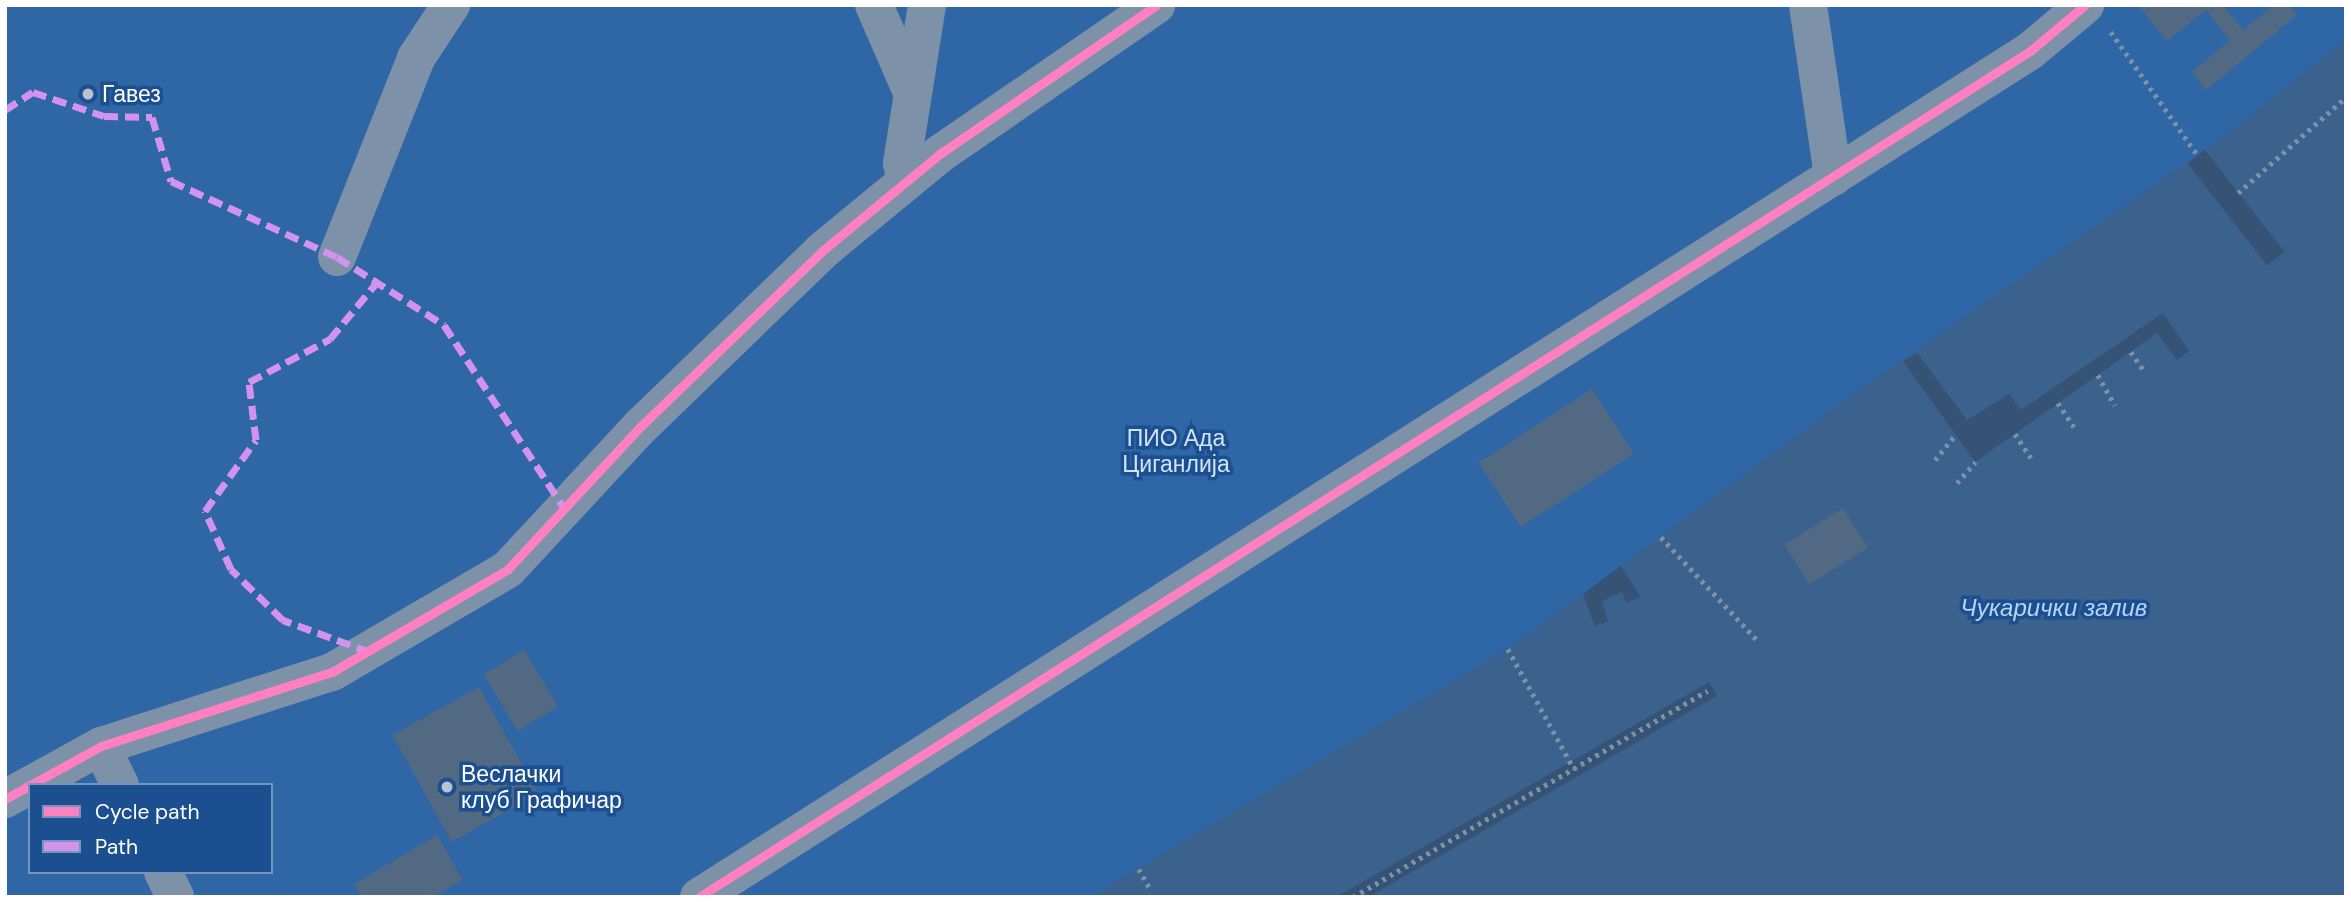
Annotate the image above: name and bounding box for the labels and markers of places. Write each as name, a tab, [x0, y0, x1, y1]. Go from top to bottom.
place label: Гавез	[102, 80, 161, 108]
marker: Гавез	[80, 86, 96, 102]
place label: Веслачки клуб Графичар	[461, 760, 622, 814]
marker: Веслачки клуб Графичар	[439, 779, 455, 795]

